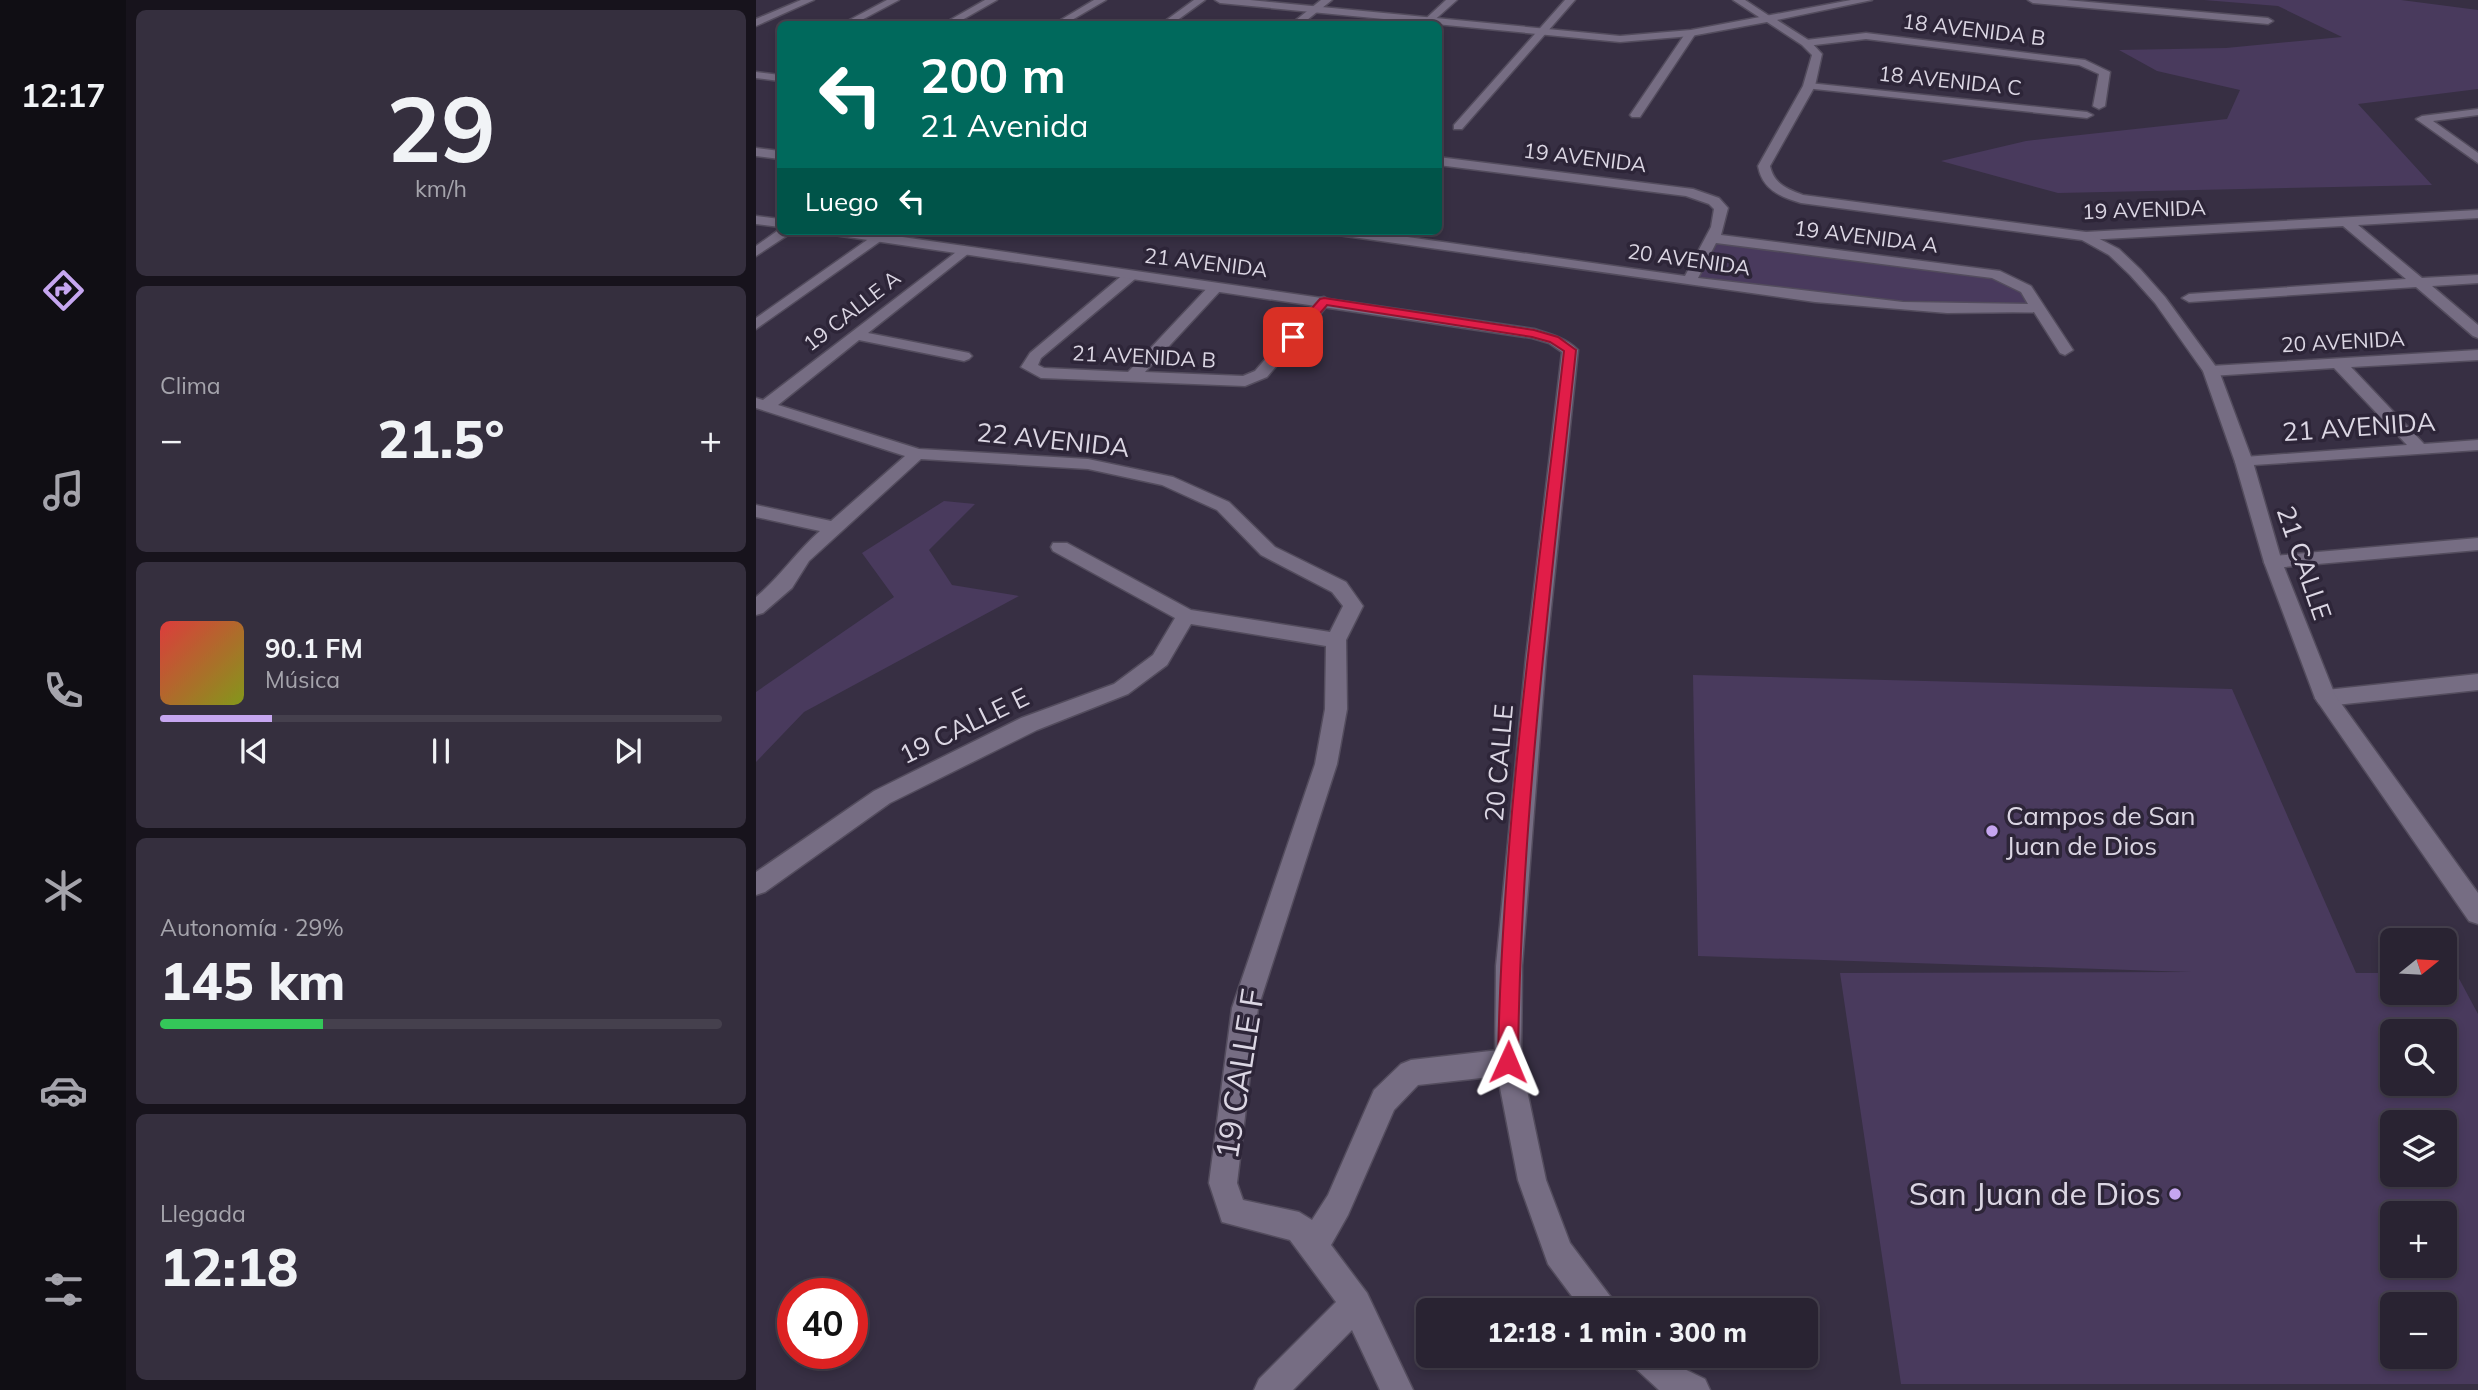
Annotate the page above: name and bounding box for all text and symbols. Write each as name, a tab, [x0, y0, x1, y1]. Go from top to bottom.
street label: 18 AVENIDA B	[1901, 7, 2047, 51]
text: 200 m	[920, 44, 1066, 105]
icon: left	[805, 49, 896, 140]
street label: 18 AVENIDA C	[1877, 60, 2023, 100]
text: 29	[386, 71, 496, 185]
text: 12:17	[21, 75, 105, 115]
text: 21 Avenida	[920, 105, 1088, 145]
street label: 19 AVENIDA	[1522, 137, 1649, 178]
text: km/h	[415, 174, 467, 203]
icon: left	[893, 182, 931, 220]
text: Luego	[805, 185, 879, 218]
street label: 19 AVENIDA	[2082, 194, 2207, 224]
street label: 19 AVENIDA A	[1793, 214, 1940, 258]
street label: 20 AVENIDA	[1626, 238, 1753, 281]
street label: 21 AVENIDA	[1143, 242, 1270, 283]
street label: 19 CALLE A	[798, 264, 906, 356]
icon: directions	[39, 266, 88, 315]
pin	[1263, 307, 1323, 367]
icon: arrive	[1274, 318, 1312, 356]
street label: 20 AVENIDA	[2280, 325, 2406, 357]
street label: 21 AVENIDA B	[1072, 339, 1217, 373]
text: Clima	[160, 371, 221, 400]
street label: 21 AVENIDA	[2281, 405, 2437, 448]
text: 21.5°	[377, 406, 505, 471]
text: −	[160, 415, 183, 463]
text: +	[699, 415, 722, 463]
street label: 22 AVENIDA	[975, 415, 1131, 464]
icon: music	[39, 466, 88, 515]
street label: 21 CALLE	[2270, 502, 2339, 624]
text: 90.1 FM	[265, 632, 363, 665]
text: Música	[265, 665, 340, 694]
icon: phone	[39, 666, 88, 715]
street label: 19 CALLE E	[894, 680, 1034, 771]
street label: 20 CALLE	[1477, 703, 1520, 823]
icon: previous	[235, 732, 273, 770]
icon: pause	[422, 732, 460, 770]
icon: next	[609, 732, 647, 770]
place label: Campos de San Juan de Dios	[2006, 799, 2195, 862]
marker: Campos de San Juan de Dios	[1984, 823, 2000, 839]
icon: climate	[39, 866, 88, 915]
text: Autonomía · 29%	[160, 913, 344, 942]
north arrow	[2380, 928, 2457, 1004]
map controls	[2380, 928, 2457, 1369]
text: 145 km	[160, 948, 345, 1013]
street label: 19 CALLE F	[1206, 986, 1272, 1162]
button: search	[2380, 1019, 2457, 1096]
position arrow	[1471, 1025, 1545, 1099]
icon: car	[39, 1066, 88, 1115]
button: layers	[2380, 1110, 2457, 1187]
place label: San Juan de Dios	[1909, 1173, 2161, 1213]
marker: San Juan de Dios	[2167, 1186, 2183, 1202]
text: Llegada	[160, 1199, 246, 1228]
button: +	[2380, 1201, 2457, 1278]
text: 12:18	[160, 1234, 298, 1299]
icon: filters	[39, 1265, 88, 1314]
speed limit sign: 40	[777, 1278, 868, 1369]
button: −	[2380, 1292, 2457, 1369]
text: 12:18 · 1 min · 300 m	[1487, 1316, 1747, 1349]

